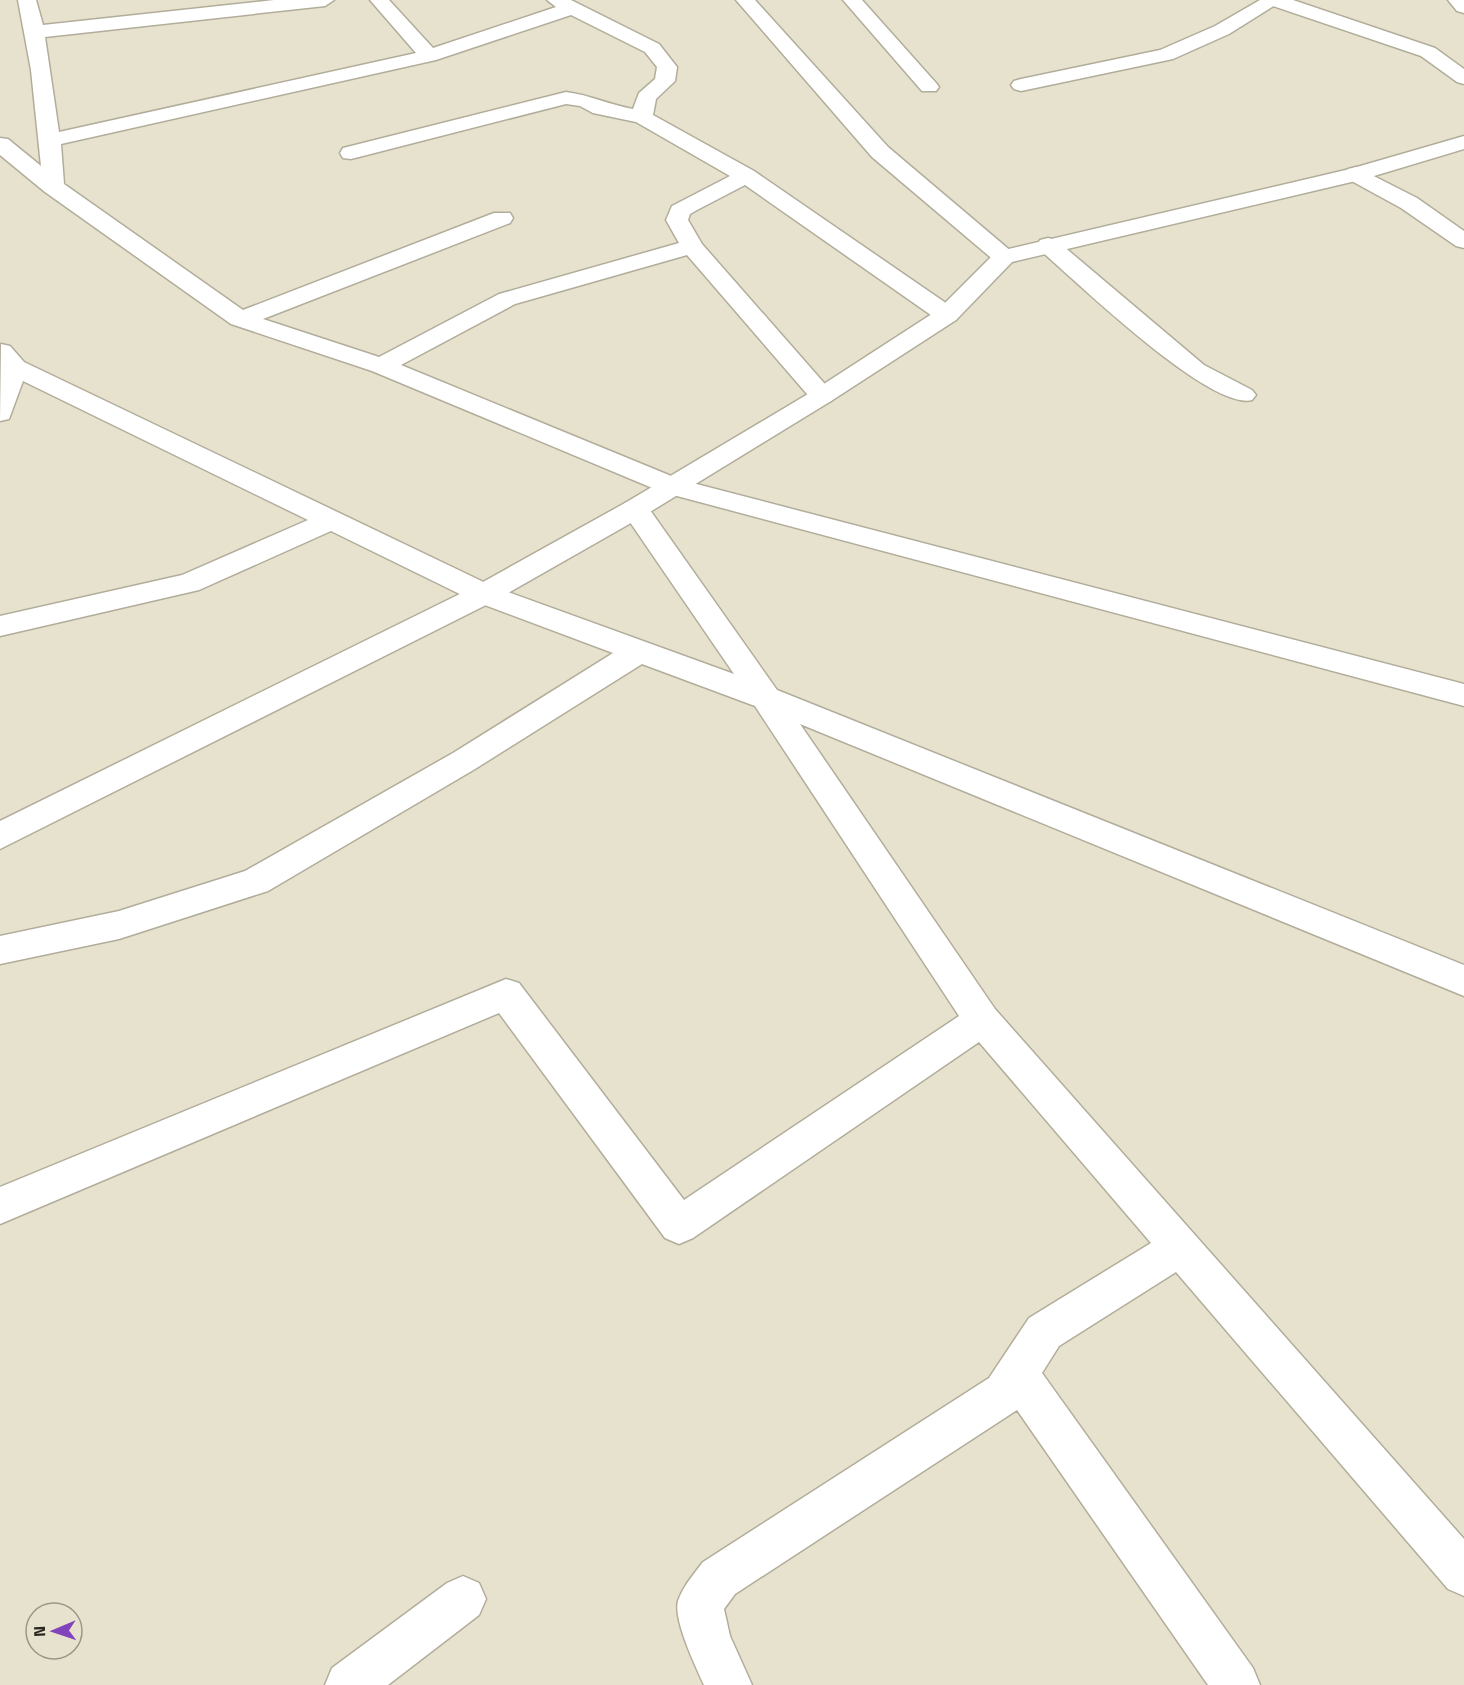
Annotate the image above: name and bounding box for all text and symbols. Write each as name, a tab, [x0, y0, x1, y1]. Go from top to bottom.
north arrow	[24, 1601, 84, 1661]
text: N	[27, 1626, 51, 1637]

